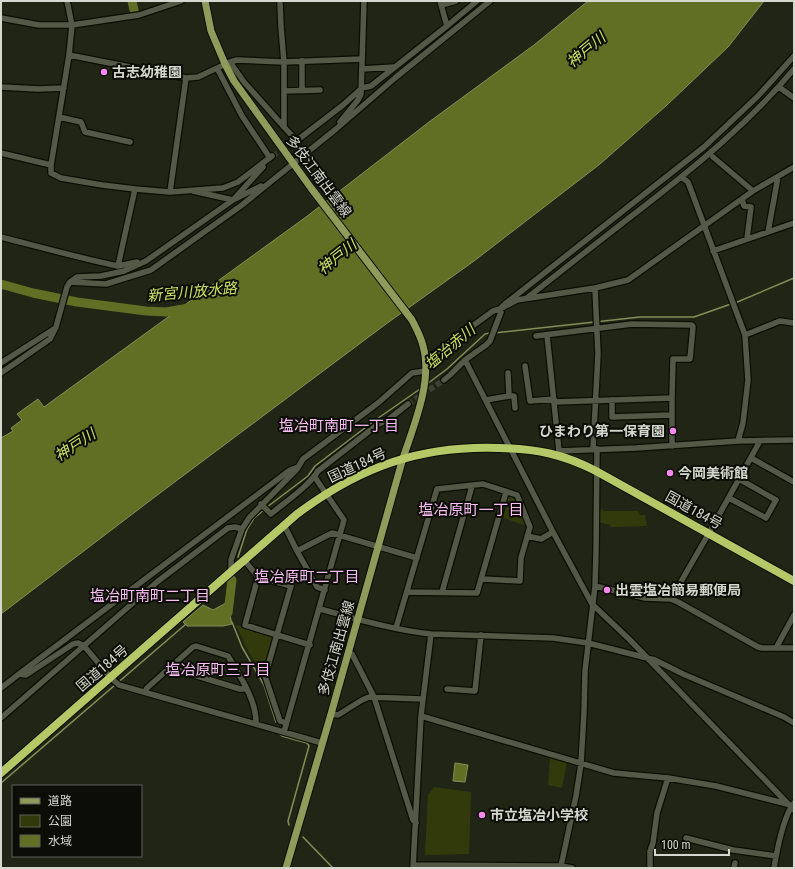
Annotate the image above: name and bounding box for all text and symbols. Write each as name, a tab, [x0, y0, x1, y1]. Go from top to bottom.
water label: 神戸川	[563, 27, 611, 71]
place label: 古志幼稚園	[112, 64, 182, 80]
marker: 古志幼稚園	[99, 67, 109, 77]
street label: 多伎江南出雲線	[283, 132, 355, 220]
water label: 神戸川	[314, 235, 362, 278]
water label: 新宮川放水路	[146, 279, 240, 305]
water label: 塩冶赤川	[421, 320, 480, 373]
district label: 塩冶町南町一丁目	[279, 417, 399, 435]
place label: ひまわり第一保育園	[539, 423, 665, 439]
water label: 神戸川	[51, 424, 100, 465]
marker: ひまわり第一保育園	[668, 426, 678, 436]
street label: 国道184号	[325, 444, 389, 486]
place label: 今岡美術館	[678, 465, 748, 481]
marker: 今岡美術館	[665, 468, 675, 478]
street label: 国道184号	[663, 488, 725, 532]
district label: 塩冶原町一丁目	[418, 501, 524, 519]
district label: 塩冶原町二丁目	[254, 568, 360, 586]
place label: 出雲塩冶簡易郵便局	[615, 582, 741, 598]
marker: 出雲塩冶簡易郵便局	[602, 585, 612, 595]
district label: 塩冶町南町二丁目	[90, 587, 210, 605]
street label: 多伎江南出雲線	[315, 599, 357, 697]
street label: 国道184号	[73, 641, 131, 695]
district label: 塩冶原町三丁目	[165, 661, 271, 679]
legend	[12, 785, 142, 857]
text: 道路	[48, 794, 72, 808]
place label: 市立塩冶小学校	[490, 807, 588, 823]
marker: 市立塩冶小学校	[477, 810, 487, 820]
text: 公園	[48, 814, 72, 828]
scale bar	[655, 831, 729, 857]
text: 水域	[48, 834, 72, 848]
text: 100 m	[661, 838, 691, 852]

